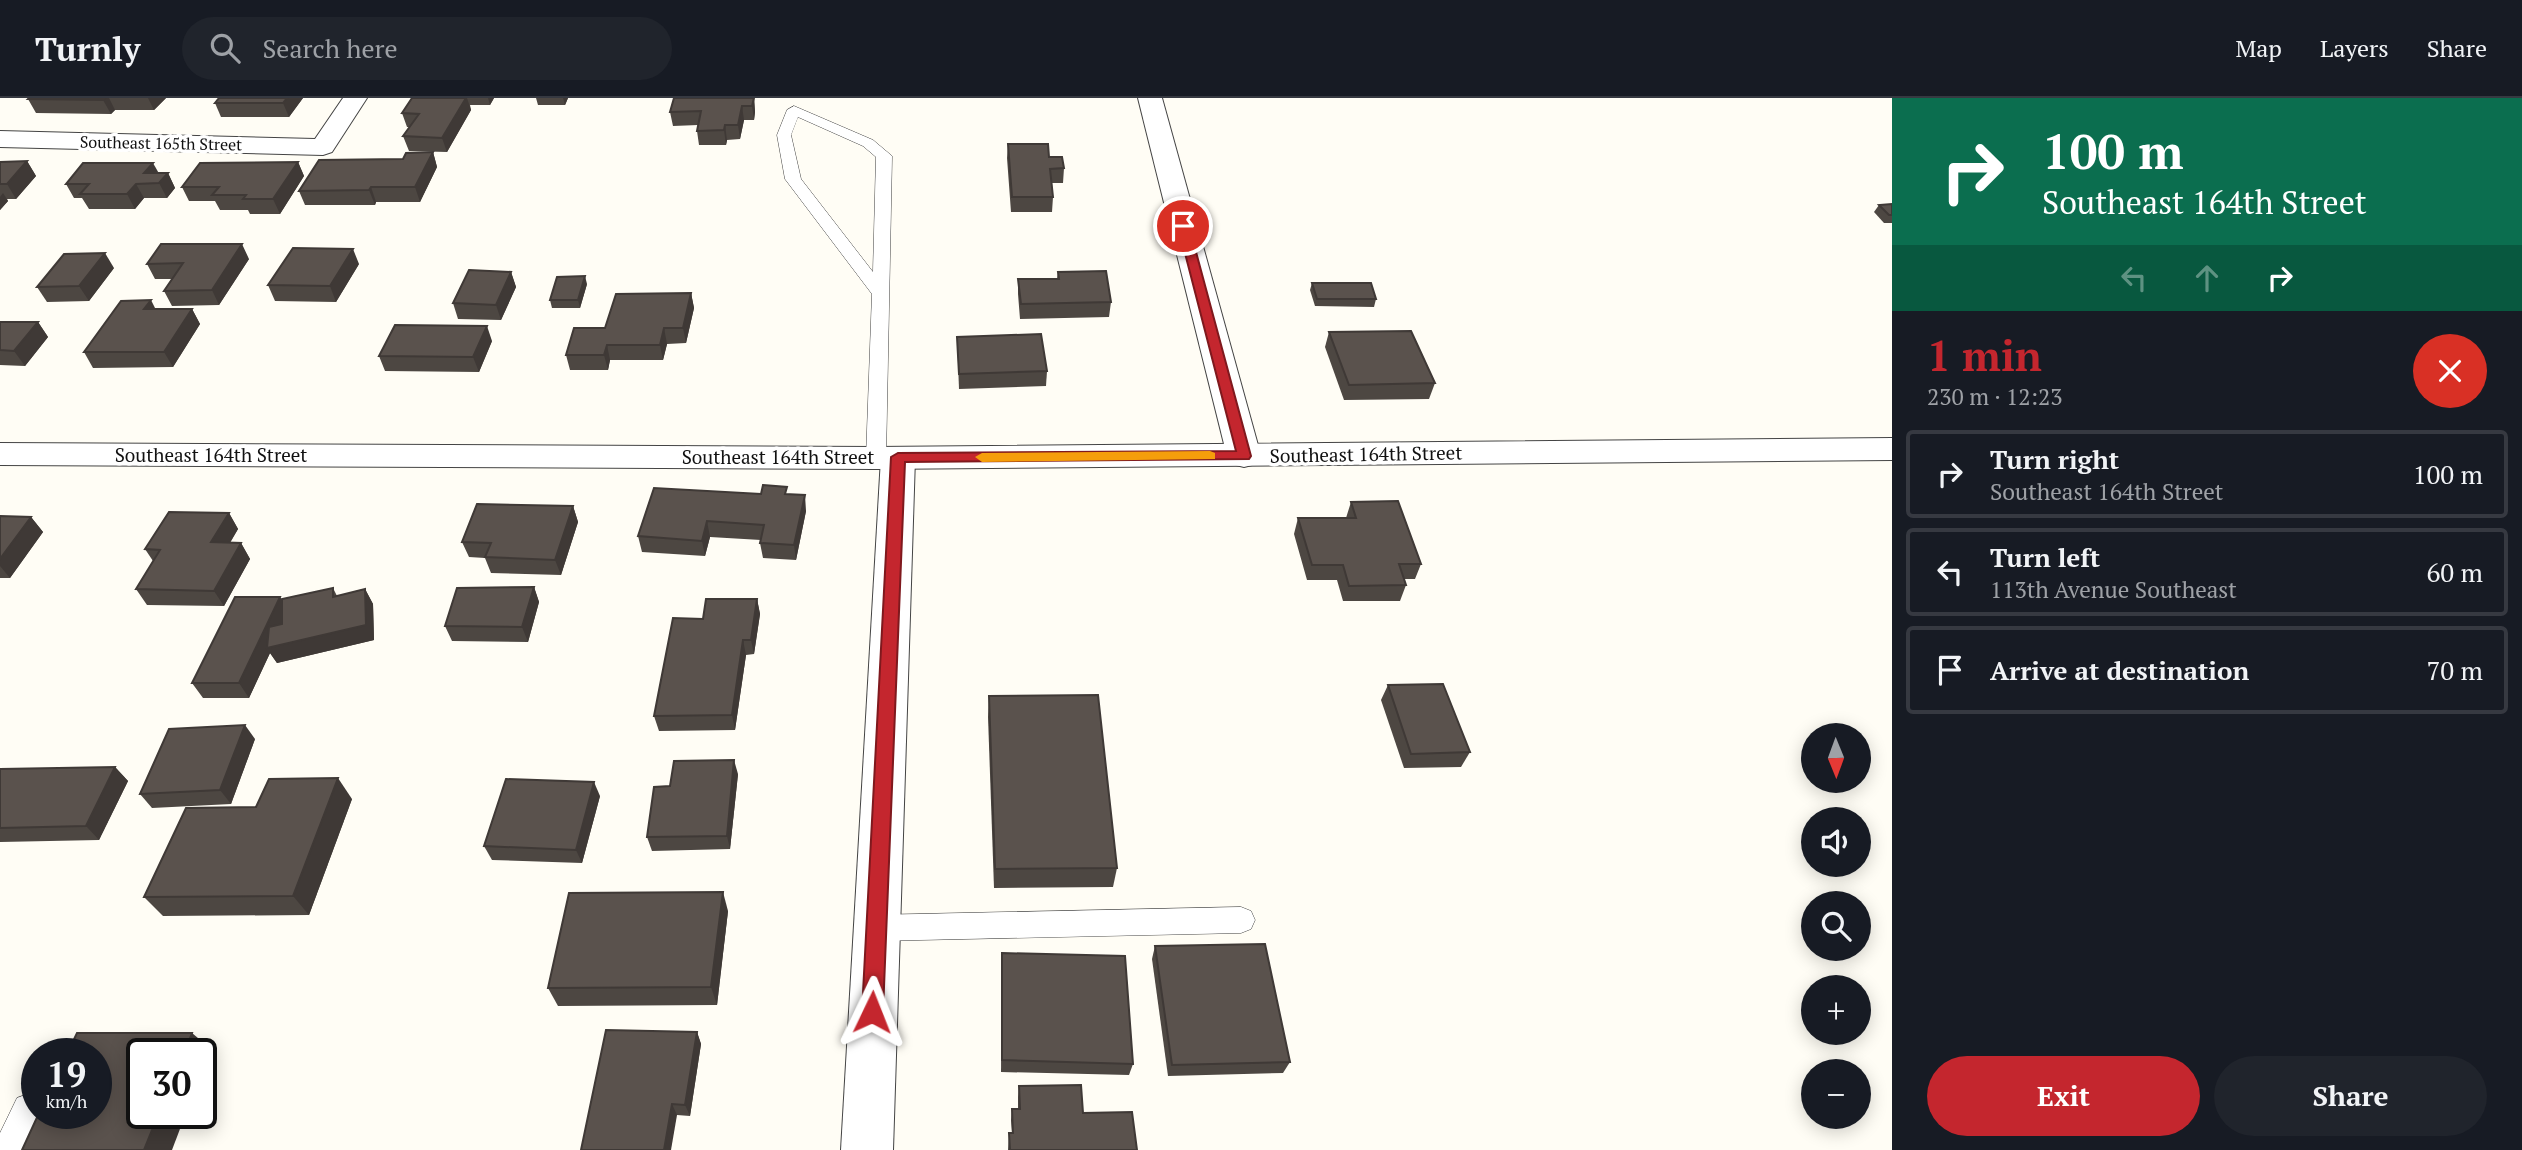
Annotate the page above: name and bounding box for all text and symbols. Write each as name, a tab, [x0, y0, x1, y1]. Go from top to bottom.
search box	[182, 17, 672, 80]
text: Turnly	[35, 27, 140, 70]
icon: search	[206, 29, 244, 67]
text: Search here	[262, 31, 398, 65]
text: Map	[2235, 32, 2282, 64]
text: Layers	[2320, 32, 2389, 64]
text: Share	[2427, 32, 2487, 64]
text: 100 m	[2042, 118, 2184, 183]
icon: right	[1927, 126, 2018, 217]
street label: Southeast 165th Street	[80, 131, 242, 155]
text: Southeast 164th Street	[2042, 181, 2367, 223]
pin	[1153, 196, 1213, 256]
icon: arrive	[1164, 207, 1202, 245]
icon: left	[2115, 259, 2153, 297]
icon: ahead	[2188, 259, 2226, 297]
icon: right	[2261, 259, 2299, 297]
text: 1 min	[1927, 327, 2042, 383]
button: close	[2413, 334, 2487, 408]
text: 230 m · 12:23	[1927, 381, 2062, 412]
street label: Southeast 164th Street	[1269, 439, 1463, 468]
street label: Southeast 164th Street	[115, 442, 307, 467]
text: Turn right	[1990, 442, 2119, 476]
street label: Southeast 164th Street	[682, 444, 874, 469]
icon: right	[1931, 455, 1969, 493]
text: 100 m	[2413, 457, 2483, 491]
text: Southeast 164th Street	[1990, 476, 2223, 507]
text: Turn left	[1990, 540, 2100, 574]
icon: left	[1931, 553, 1969, 591]
text: 60 m	[2427, 555, 2483, 589]
text: 113th Avenue Southeast	[1990, 574, 2237, 605]
icon: arrive	[1931, 651, 1969, 689]
text: Arrive at destination	[1990, 653, 2249, 687]
text: 70 m	[2427, 653, 2483, 687]
north arrow	[1801, 723, 1871, 793]
map controls	[1801, 723, 1871, 1129]
button: sound	[1801, 807, 1871, 877]
button: search	[1801, 891, 1871, 961]
position arrow	[835, 975, 909, 1049]
button: +	[1801, 975, 1871, 1045]
speed limit sign: 30	[126, 1038, 217, 1129]
text: 19	[47, 1051, 86, 1097]
button: Exit	[1927, 1056, 2200, 1136]
button: Share	[2214, 1056, 2487, 1136]
button: −	[1801, 1059, 1871, 1129]
text: km/h	[46, 1089, 87, 1113]

